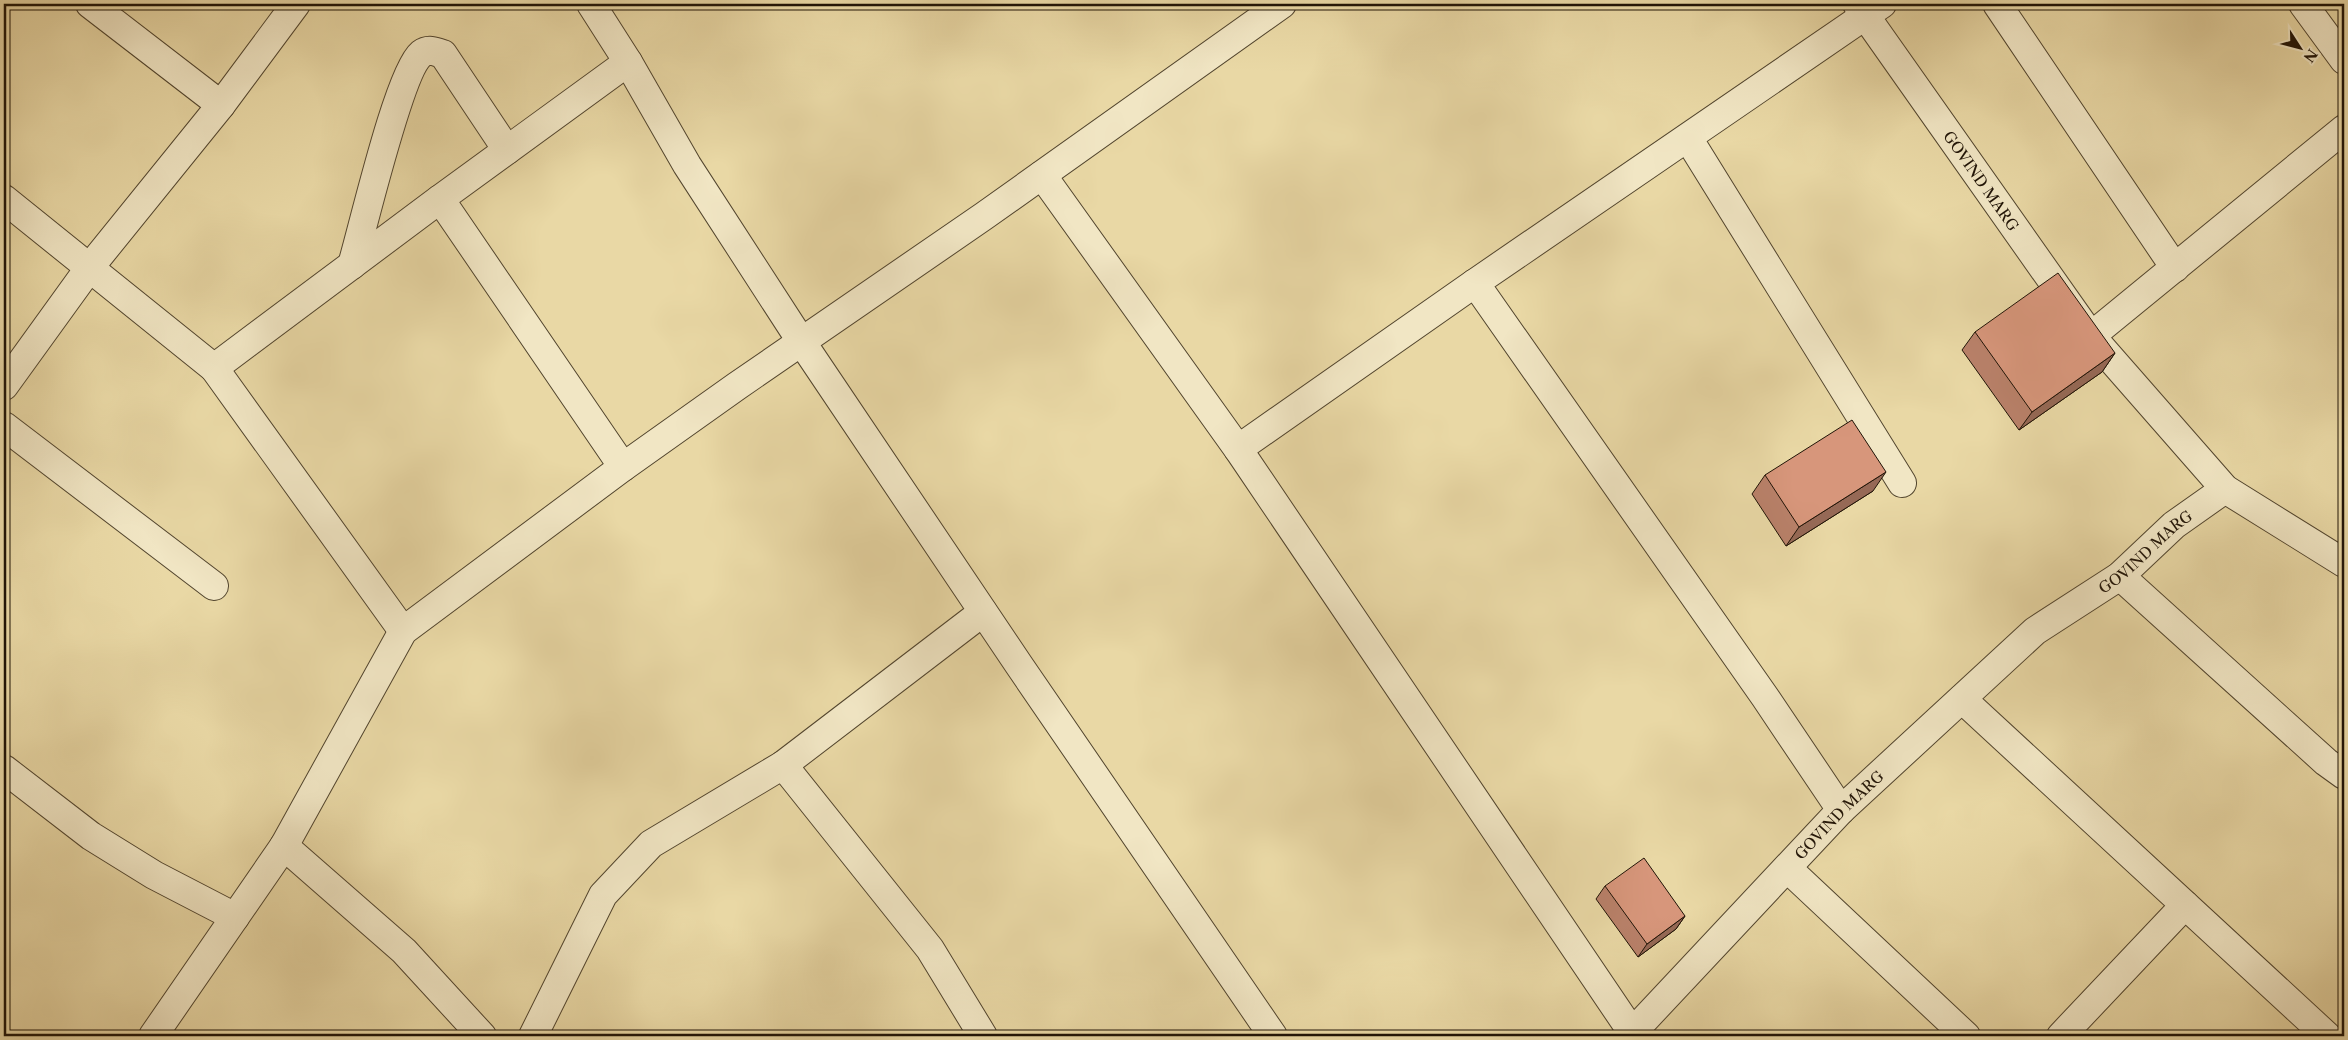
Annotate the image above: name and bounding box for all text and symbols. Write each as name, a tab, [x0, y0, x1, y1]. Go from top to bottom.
north arrow	[2276, 22, 2326, 72]
text: N	[2300, 45, 2321, 66]
street label: GOVIND MARG	[1940, 127, 2023, 234]
street label: GOVIND MARG	[2095, 506, 2196, 597]
street label: GOVIND MARG	[1790, 766, 1887, 863]

